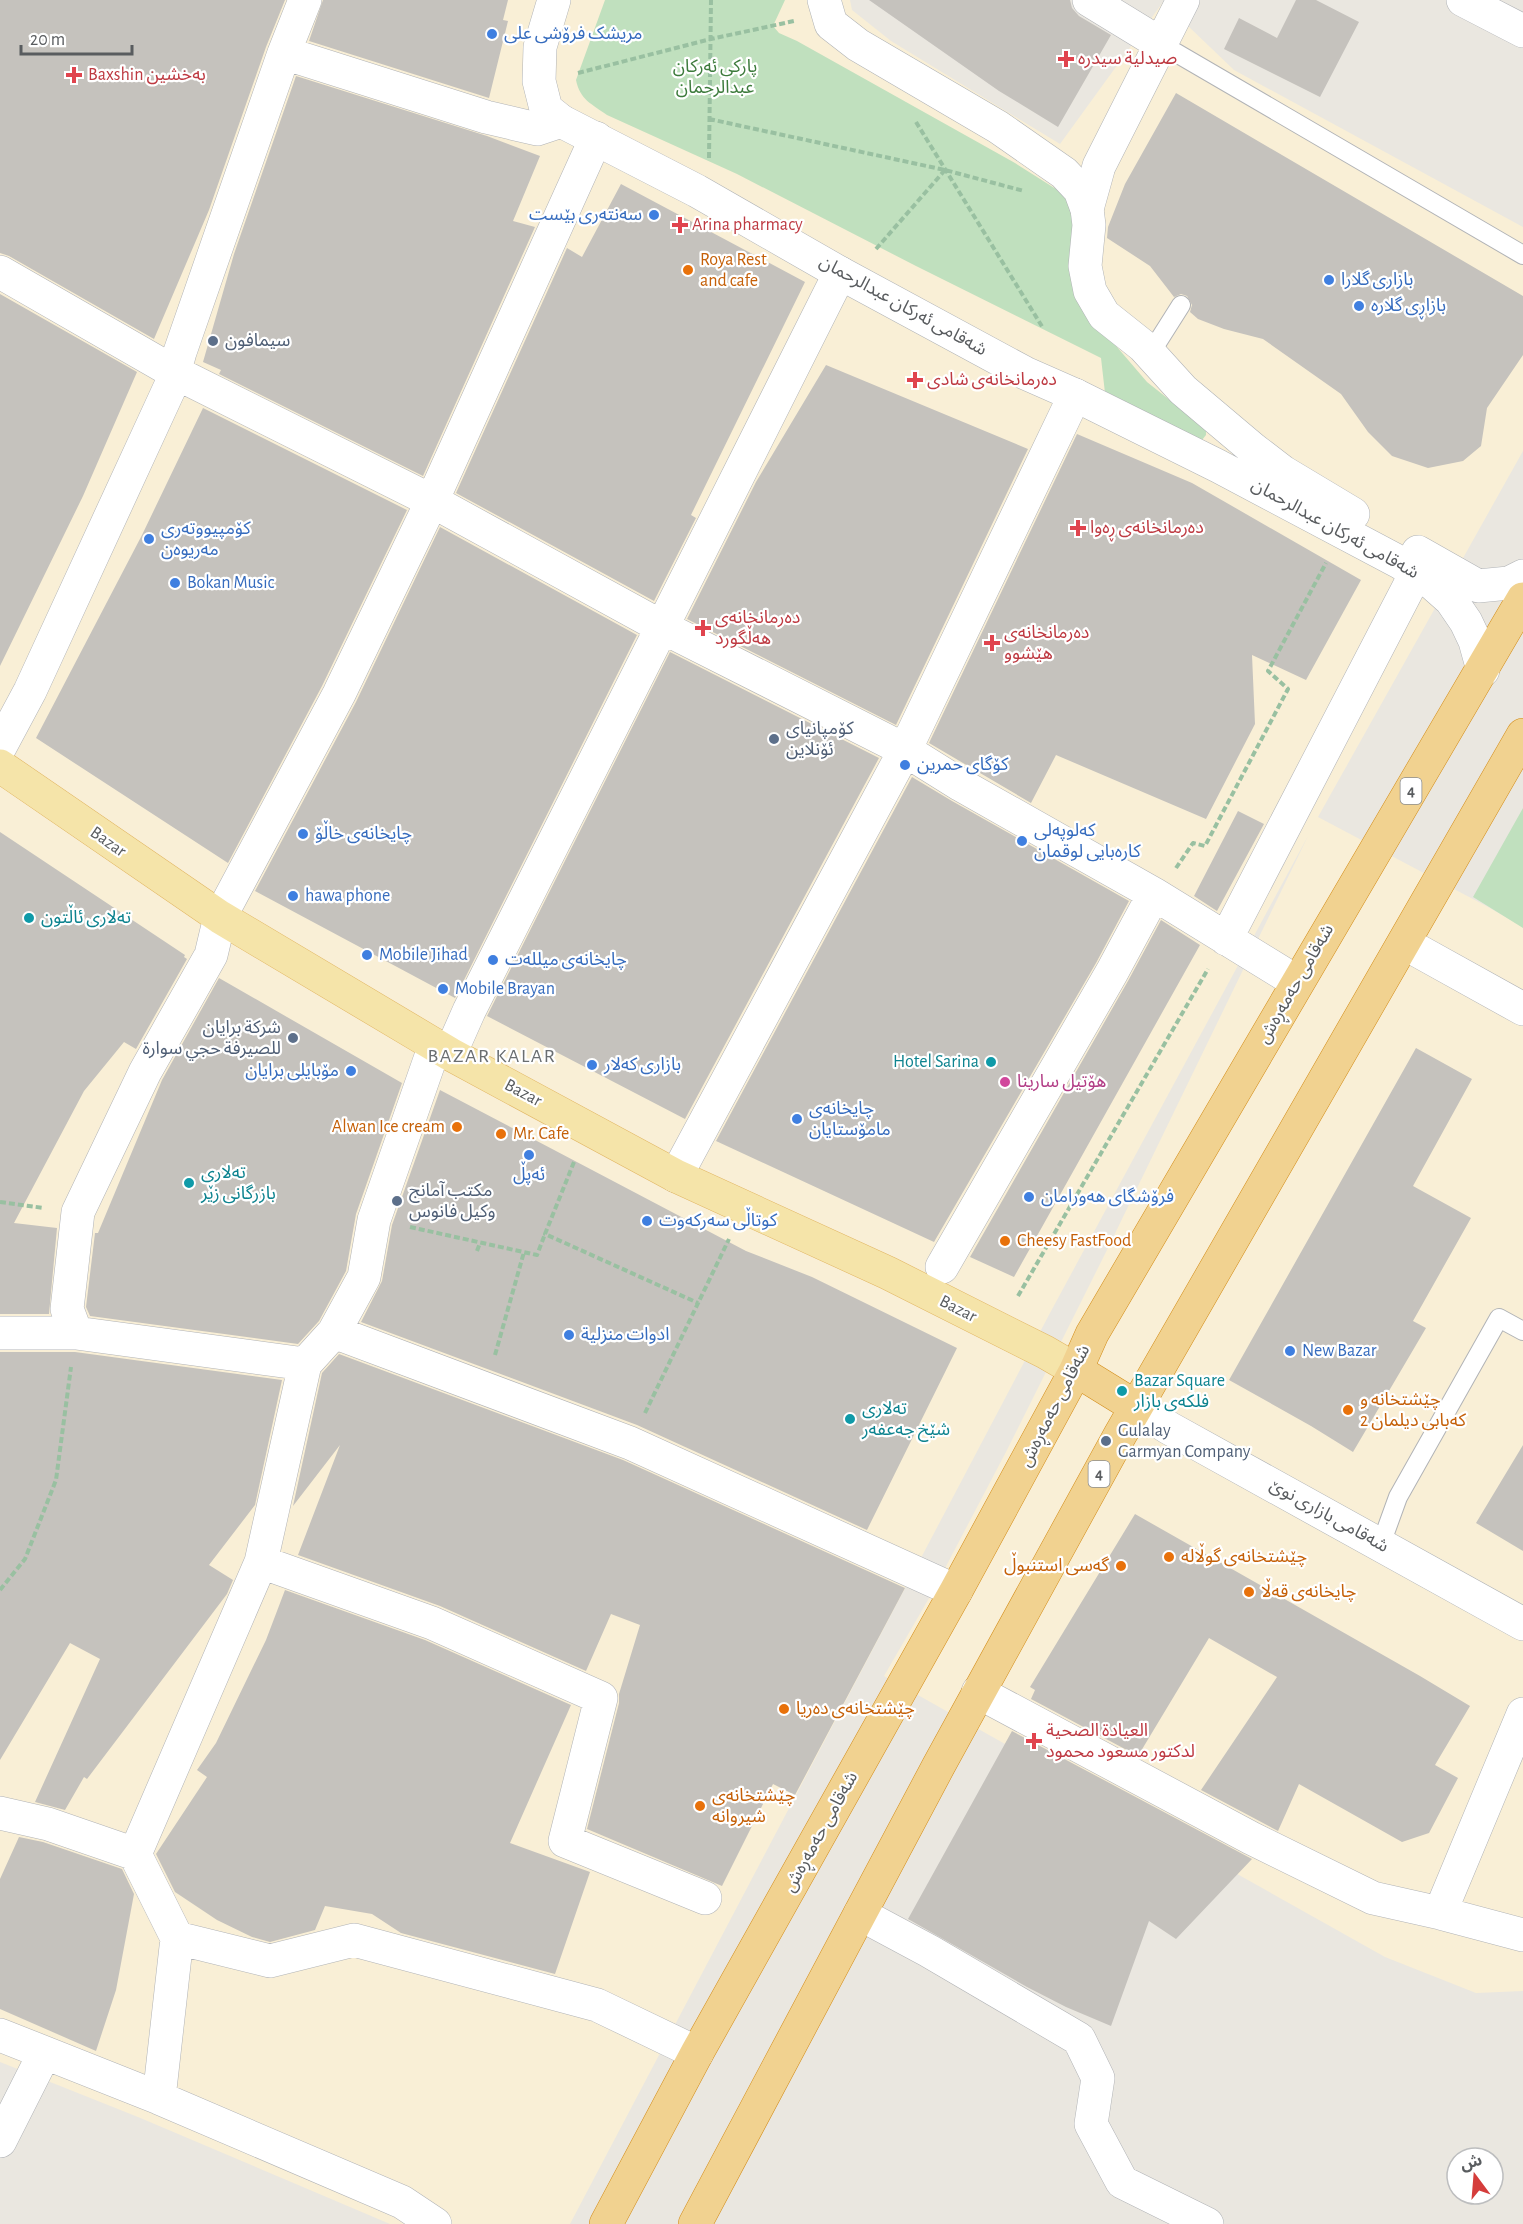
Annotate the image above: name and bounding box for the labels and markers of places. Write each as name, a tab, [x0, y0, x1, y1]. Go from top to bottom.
place label: مریشک فرۆشی علی	[504, 25, 643, 44]
marker: مریشک فرۆشی علی	[485, 27, 499, 41]
place label: صيدلية سيدره	[1078, 50, 1177, 69]
marker: صيدلية سيدره	[1059, 52, 1073, 66]
marker: Baxshin بەخشین	[65, 66, 83, 84]
place label: Baxshin بەخشین	[88, 66, 206, 85]
place label: سەنتەری بێست	[529, 206, 642, 225]
marker: سەنتەری بێست	[647, 208, 661, 222]
place label: Arina pharmacy	[692, 216, 803, 234]
marker: Arina pharmacy	[673, 218, 687, 232]
place label: Roya Rest and cafe	[700, 251, 767, 290]
marker: Roya Rest and cafe	[681, 263, 695, 277]
place label: بازاری گلارا	[1341, 270, 1413, 290]
marker: بازاری گلارا	[1322, 273, 1336, 287]
place label: بازاڕی گلارە	[1371, 296, 1446, 320]
marker: بازاڕی گلارە	[1352, 299, 1366, 313]
place label: سيمافون	[225, 332, 290, 351]
marker: سيمافون	[206, 334, 220, 348]
place label: دەرمانخانەی شادی	[927, 371, 1057, 390]
marker: دەرمانخانەی شادی	[908, 373, 922, 387]
place label: دەرمانخانەی ڕەوا	[1090, 519, 1204, 542]
place label: کۆمپیووتەری مەریوەن	[161, 520, 251, 560]
marker: دەرمانخانەی ڕەوا	[1071, 521, 1085, 535]
marker: کۆمپیووتەری مەریوەن	[142, 532, 156, 546]
place label: Bokan Music	[187, 574, 275, 592]
marker: Bokan Music	[168, 576, 182, 590]
place label: دەرمانخانەی هەڵگورد	[715, 609, 800, 649]
marker: دەرمانخانەی هەڵگورد	[696, 621, 710, 635]
place label: دەرمانخانەی هێشوو	[1004, 624, 1089, 664]
marker: دەرمانخانەی هێشوو	[985, 636, 999, 650]
place label: کۆمپانیای ئۆنلاین	[786, 720, 854, 760]
marker: کۆمپانیای ئۆنلاین	[767, 732, 781, 746]
place label: کۆگای حمرین	[917, 755, 1009, 775]
marker: کۆگای حمرین	[898, 758, 912, 772]
place label: چایخانەی خاڵۆ	[315, 820, 412, 844]
place label: کەلوپەلی کارەبایی لوقمان	[1034, 822, 1141, 862]
marker: چایخانەی خاڵۆ	[296, 827, 310, 841]
marker: کەلوپەلی کارەبایی لوقمان	[1015, 834, 1029, 848]
place label: hawa phone	[305, 887, 390, 905]
marker: hawa phone	[286, 889, 300, 903]
place label: تەلاری ئاڵتون	[41, 904, 131, 928]
marker: تەلاری ئاڵتون	[22, 911, 36, 925]
place label: Mobile Jihad	[379, 946, 468, 964]
marker: Mobile Jihad	[360, 948, 374, 962]
place label: چایخانەی میللەت	[505, 951, 627, 970]
marker: چایخانەی میللەت	[486, 953, 500, 967]
place label: Mobile Brayan	[455, 980, 555, 998]
marker: Mobile Brayan	[436, 982, 450, 996]
place label: شركة برايان للصيرفة حجي سوارة	[142, 1019, 281, 1061]
marker: شركة برايان للصيرفة حجي سوارة	[286, 1031, 300, 1045]
place label: Hotel Sarina	[893, 1053, 979, 1071]
marker: Hotel Sarina	[984, 1055, 998, 1069]
place label: بازاری کەلار	[603, 1056, 681, 1075]
marker: بازاری کەلار	[585, 1058, 599, 1072]
place label: مۆبایلی برایان	[245, 1062, 339, 1081]
marker: مۆبایلی برایان	[344, 1064, 358, 1078]
place label: هۆتیل سارینا	[1017, 1073, 1106, 1092]
marker: هۆتیل سارینا	[998, 1075, 1012, 1089]
place label: چایخانەی مامۆستایان	[809, 1100, 891, 1140]
marker: چایخانەی مامۆستایان	[790, 1112, 804, 1126]
place label: Alwan Ice cream	[332, 1118, 445, 1136]
marker: Alwan Ice cream	[450, 1120, 464, 1134]
place label: Mr. Cafe	[513, 1125, 569, 1143]
marker: Mr. Cafe	[494, 1127, 508, 1141]
marker: ئەپڵ	[522, 1148, 536, 1162]
place label: ئەپڵ	[513, 1161, 545, 1185]
place label: تەلاری بازرگانی زێر	[200, 1164, 276, 1204]
marker: تەلاری بازرگانی زێر	[182, 1176, 196, 1190]
place label: مكتب آمانج وكيل فانوس	[409, 1181, 496, 1222]
place label: فرۆشگای هەورامان	[1041, 1187, 1174, 1207]
marker: فرۆشگای هەورامان	[1022, 1190, 1036, 1204]
marker: مكتب آمانج وكيل فانوس	[390, 1194, 404, 1208]
place label: کوتاڵی سەرکەوت	[659, 1207, 778, 1231]
marker: کوتاڵی سەرکەوت	[640, 1214, 654, 1228]
place label: Cheesy FastFood	[1017, 1232, 1131, 1250]
marker: Cheesy FastFood	[998, 1234, 1012, 1248]
place label: ادوات منزلية	[581, 1326, 670, 1345]
marker: ادوات منزلية	[562, 1328, 576, 1342]
place label: New Bazar	[1302, 1342, 1377, 1360]
marker: New Bazar	[1283, 1344, 1297, 1358]
place label: Bazar Square فلکەی بازار	[1133, 1372, 1225, 1412]
marker: Bazar Square فلکەی بازار	[1115, 1384, 1129, 1398]
place label: چێشتخانە و کەبابی دیلمان 2	[1360, 1391, 1466, 1431]
place label: تەلاری شێخ جەعفەر	[861, 1400, 950, 1442]
marker: چێشتخانە و کەبابی دیلمان 2	[1341, 1403, 1355, 1417]
marker: تەلاری شێخ جەعفەر	[843, 1412, 857, 1426]
place label: Gulalay Garmyan Company	[1118, 1422, 1251, 1461]
marker: Gulalay Garmyan Company	[1099, 1434, 1113, 1448]
place label: چێشتخانەی گوڵالە	[1181, 1543, 1307, 1567]
marker: چێشتخانەی گوڵالە	[1162, 1550, 1176, 1564]
place label: گەسی استنبوڵ	[1004, 1552, 1110, 1576]
marker: گەسی استنبوڵ	[1114, 1559, 1128, 1573]
place label: چایخانەی قەڵا	[1261, 1578, 1356, 1602]
marker: چایخانەی قەڵا	[1242, 1585, 1256, 1599]
place label: چێشتخانەی دەریا	[796, 1700, 915, 1719]
marker: چێشتخانەی دەریا	[777, 1702, 791, 1716]
place label: العيادة الصحية لدكتور مسعود محمود	[1046, 1722, 1195, 1762]
marker: العيادة الصحية لدكتور مسعود محمود	[1027, 1734, 1041, 1748]
place label: چێشتخانەی شیروانە	[712, 1787, 795, 1827]
marker: چێشتخانەی شیروانە	[693, 1799, 707, 1813]

